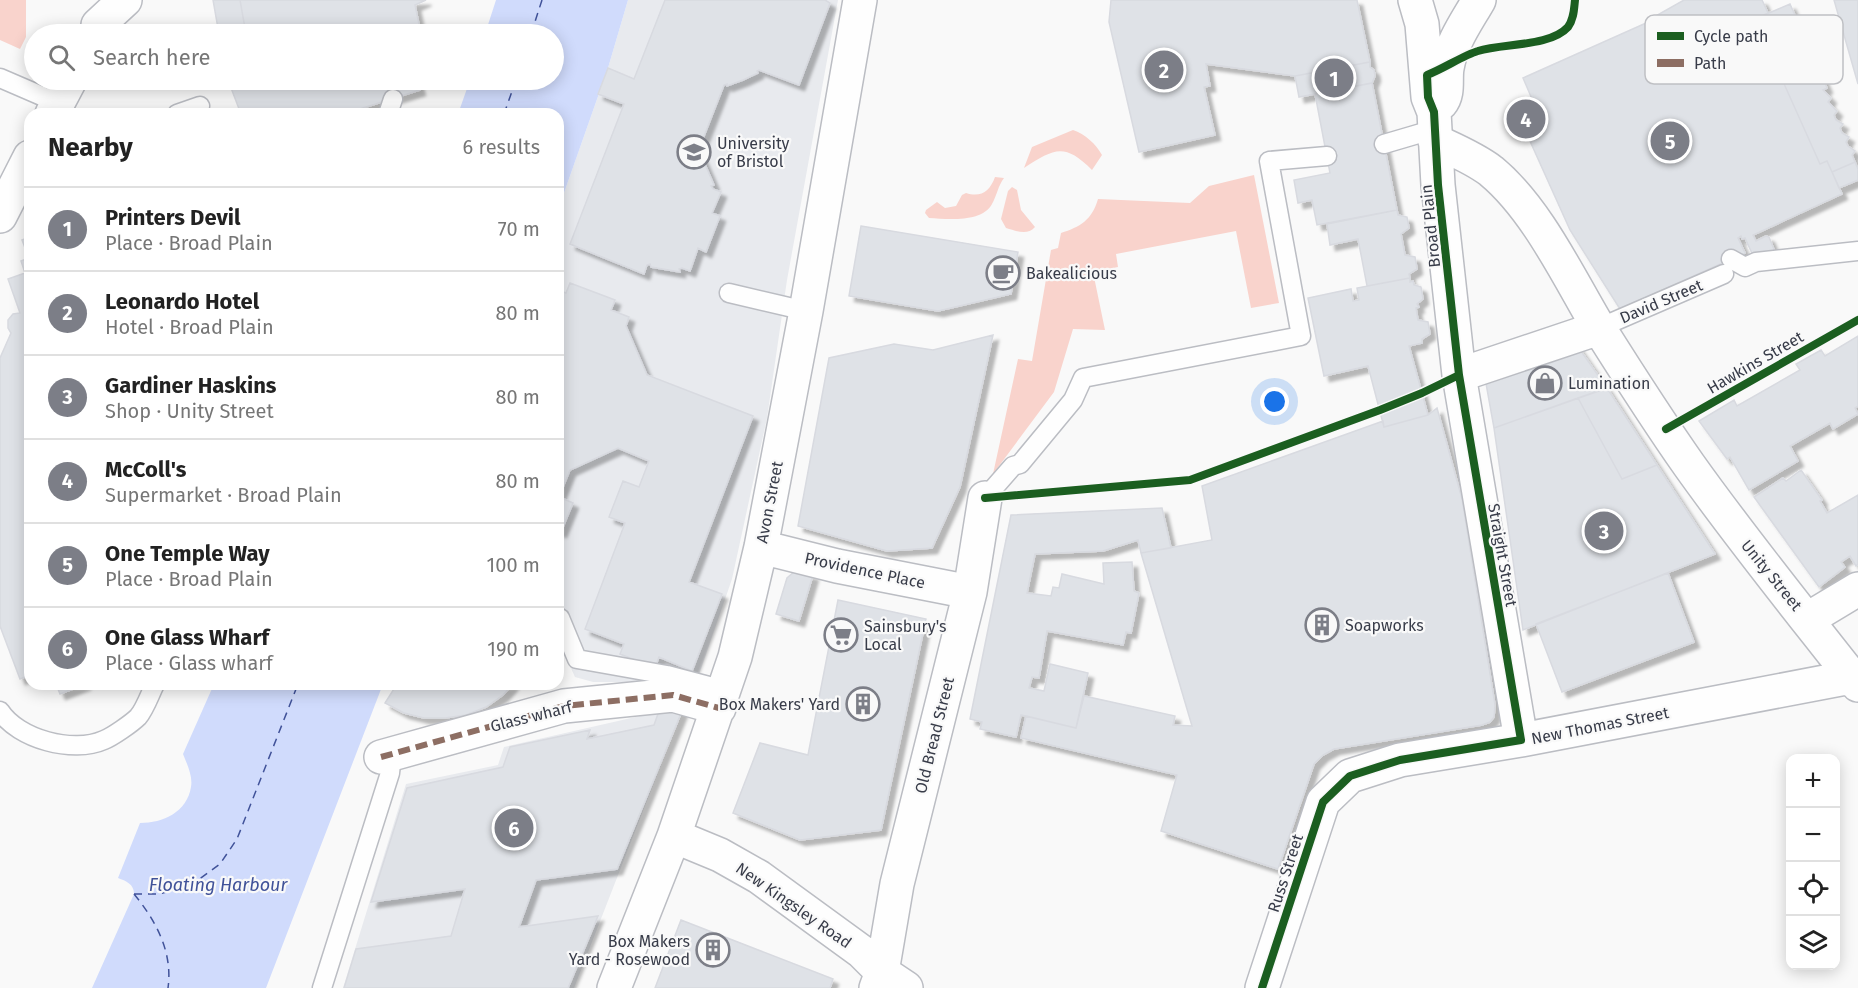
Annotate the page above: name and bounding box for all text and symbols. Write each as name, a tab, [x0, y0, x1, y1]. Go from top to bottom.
legend	[1645, 15, 1843, 84]
search box	[24, 24, 564, 90]
text: Cycle path	[1694, 27, 1768, 46]
icon: search	[45, 41, 78, 74]
text: Search here	[93, 44, 211, 71]
pin: 2	[1144, 48, 1184, 92]
text: Path	[1694, 54, 1726, 73]
pin: 1	[1314, 56, 1354, 100]
pin: 4	[1506, 96, 1546, 142]
pin: 5	[1650, 118, 1690, 164]
text: Nearby	[48, 132, 133, 163]
school or university icon: University of Bristol	[676, 134, 712, 170]
place label: University of Bristol	[717, 134, 790, 171]
text: 6 results	[463, 135, 540, 159]
street label: Broad Plain	[1417, 183, 1444, 268]
text: Printers Devil	[105, 204, 240, 231]
text: 1	[63, 217, 72, 241]
text: 70 m	[498, 217, 540, 241]
text: Place · Broad Plain	[105, 231, 273, 255]
cafe icon: Bakealicious	[985, 255, 1021, 291]
place label: Bakealicious	[1026, 264, 1117, 283]
street label: David Street	[1617, 275, 1706, 327]
text: Leonardo Hotel	[105, 288, 259, 315]
text: 2	[62, 301, 73, 325]
text: 80 m	[495, 301, 540, 325]
text: Hotel · Broad Plain	[105, 315, 274, 339]
street label: Hawkins Street	[1704, 327, 1807, 398]
shop icon: Lumination	[1527, 365, 1563, 401]
text: Gardiner Haskins	[105, 372, 276, 399]
place label: Lumination	[1568, 374, 1650, 393]
text: 3	[62, 385, 73, 409]
text: 80 m	[495, 385, 540, 409]
your location	[1260, 387, 1289, 416]
text: Shop · Unity Street	[105, 399, 274, 423]
text: McColl's	[105, 456, 186, 483]
street label: Avon Street	[752, 459, 787, 545]
text: 4	[62, 469, 73, 493]
text: 80 m	[495, 469, 540, 493]
text: Supermarket · Broad Plain	[105, 483, 342, 507]
street label: Straight Street	[1484, 502, 1521, 608]
pin: 3	[1584, 508, 1624, 554]
street label: Unity Street	[1737, 536, 1806, 615]
text: One Temple Way	[105, 540, 270, 567]
street label: Providence Place	[803, 548, 927, 593]
text: 5	[62, 553, 73, 577]
text: 100 m	[487, 553, 540, 577]
text: Place · Broad Plain	[105, 567, 273, 591]
building icon: Soapworks	[1304, 607, 1340, 643]
place label: Soapworks	[1345, 616, 1424, 635]
supermarket icon: Sainsbury's Local	[823, 617, 859, 653]
place label: Sainsbury's Local	[864, 617, 946, 654]
text: One Glass Wharf	[105, 624, 269, 651]
text: 6	[62, 637, 73, 661]
text: 190 m	[487, 637, 540, 661]
text: Place · Glass wharf	[105, 651, 273, 675]
street label: Old Bread Street	[911, 675, 958, 795]
building icon: Box Makers' Yard	[845, 686, 881, 722]
place label: Box Makers' Yard	[719, 695, 840, 714]
street label: Glass wharf	[488, 697, 575, 736]
street label: New Thomas Street	[1530, 703, 1671, 748]
map controls	[1786, 754, 1840, 970]
button: +	[1786, 754, 1840, 808]
pin: 6	[494, 806, 534, 850]
button: −	[1786, 808, 1840, 862]
street label: Russ Street	[1264, 831, 1307, 915]
street label: New Kingsley Road	[732, 858, 855, 952]
button: locate	[1786, 862, 1840, 916]
water label: Floating Harbour	[149, 874, 288, 896]
button: layers	[1786, 916, 1840, 970]
place label: Box Makers Yard - Rosewood	[569, 932, 690, 969]
building icon: Box Makers Yard - Rosewood	[695, 932, 731, 968]

